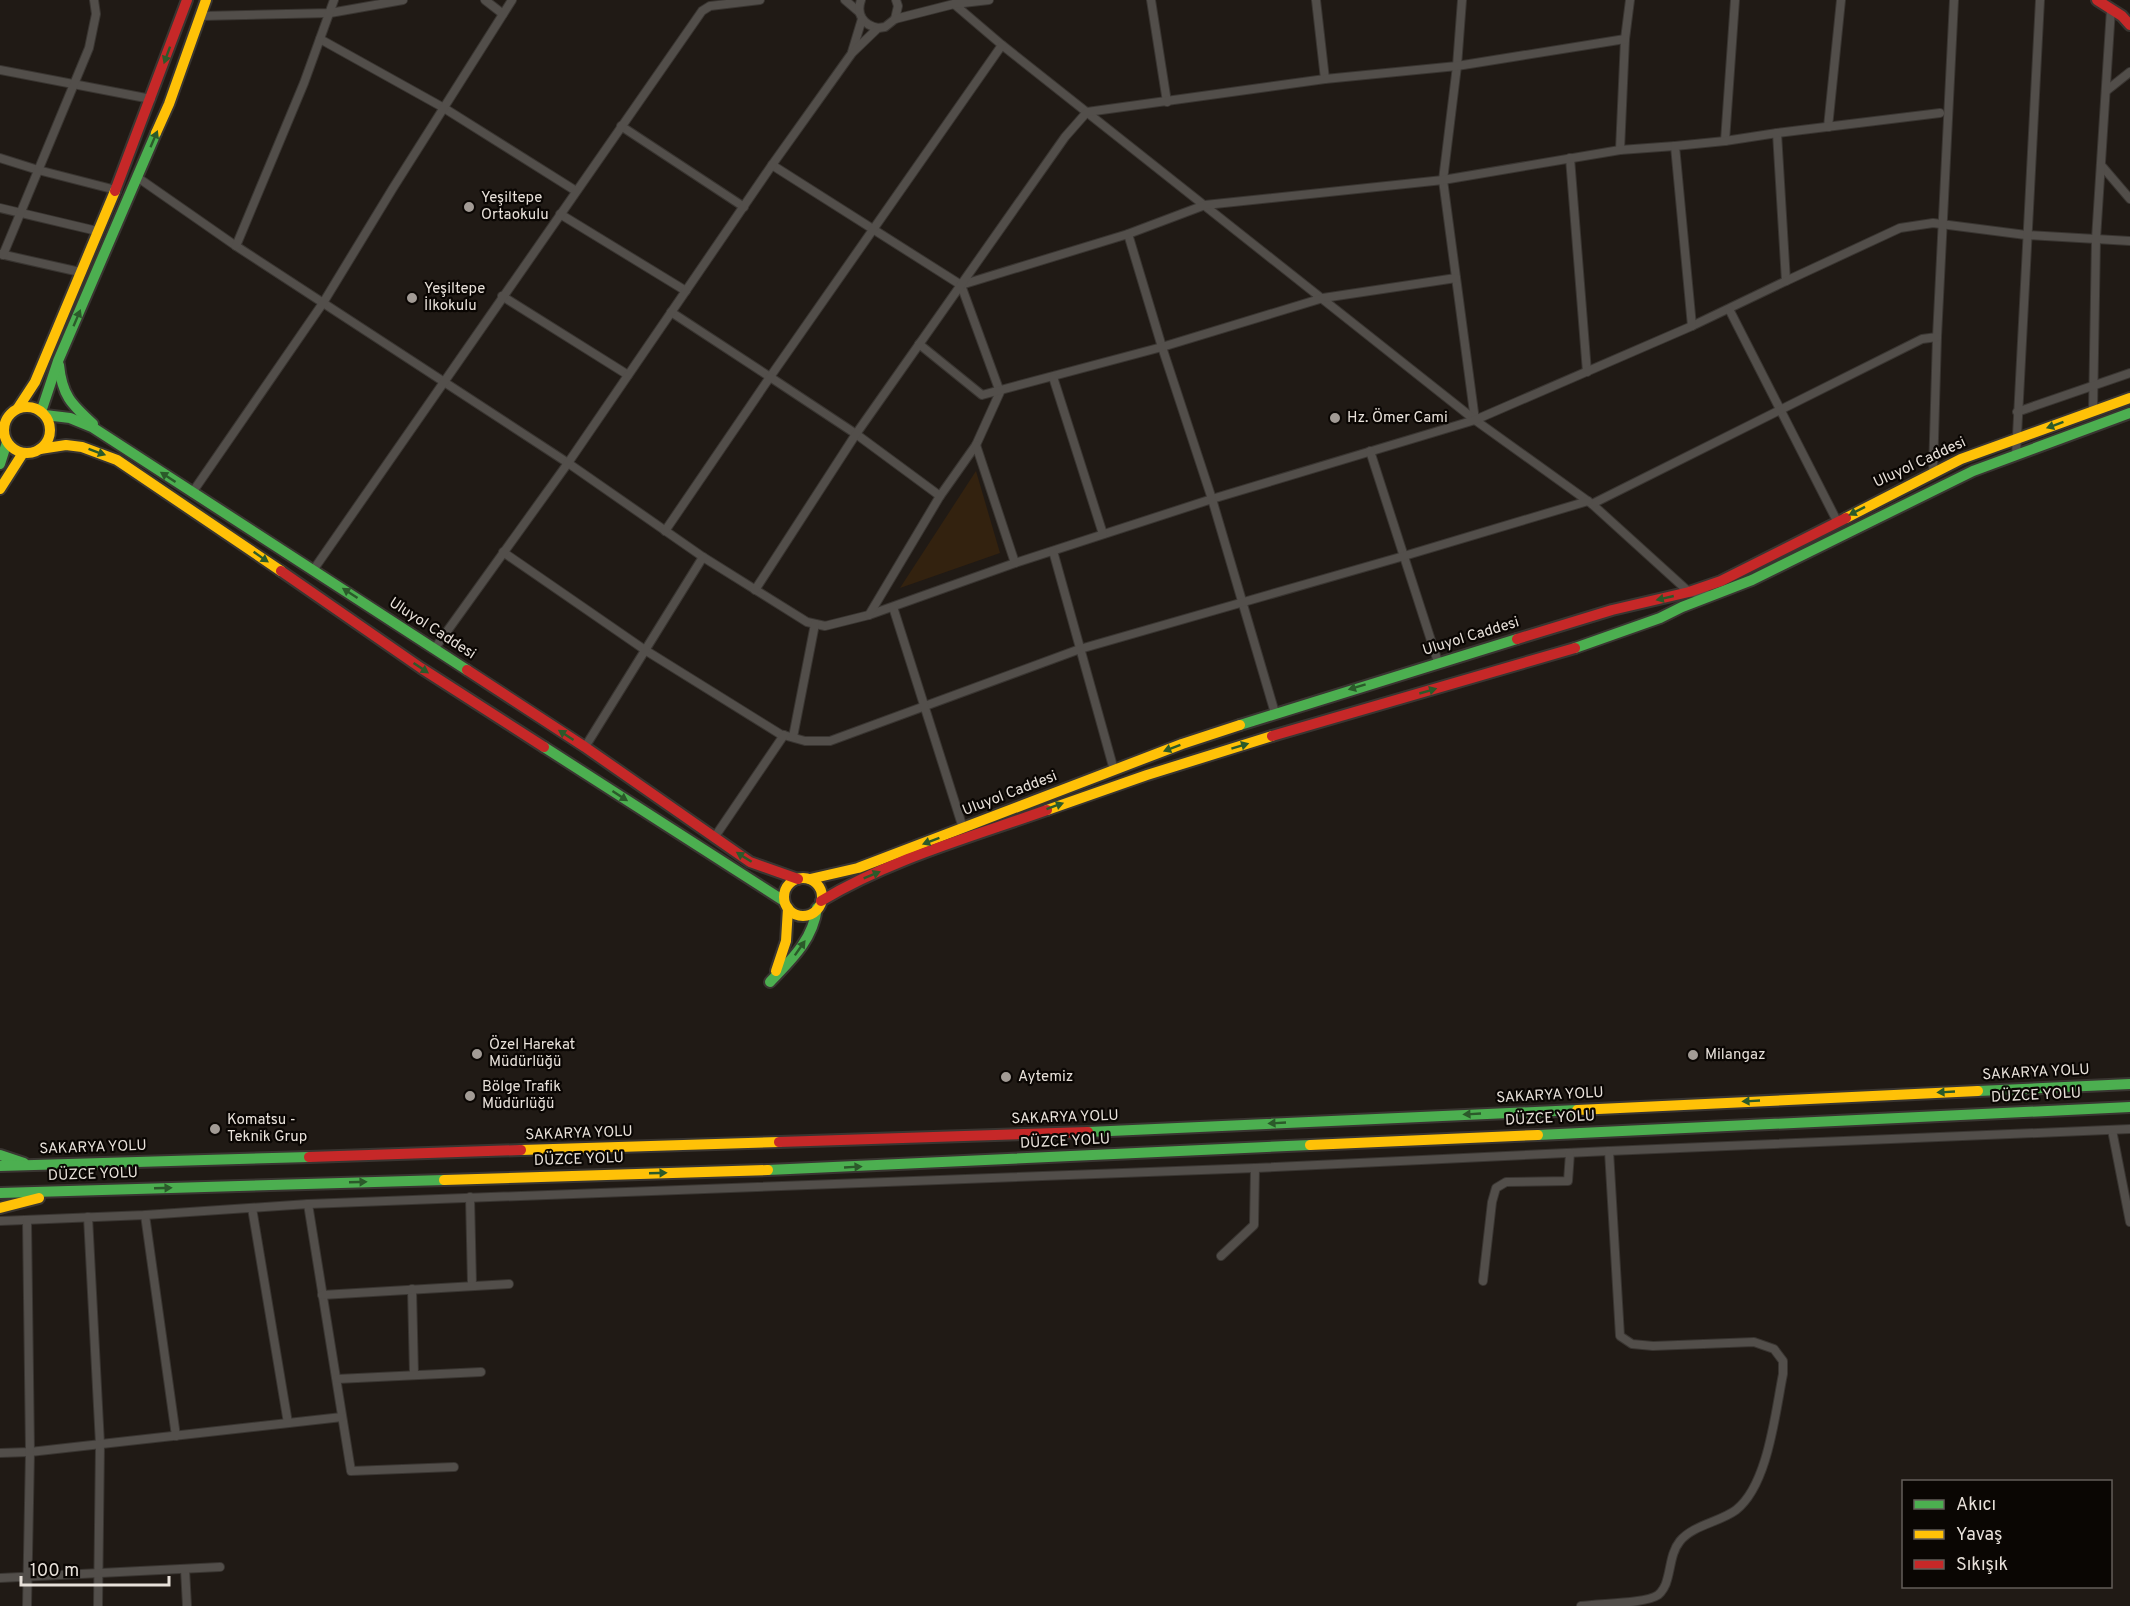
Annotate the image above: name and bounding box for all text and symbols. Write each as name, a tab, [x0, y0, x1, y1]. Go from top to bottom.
one-way arrow	[162, 46, 172, 64]
one-way arrow	[149, 130, 159, 148]
place label: Yeşiltepe Ortaokulu	[481, 189, 549, 225]
marker: Yeşiltepe Ortaokulu	[462, 200, 476, 214]
place label: Yeşiltepe İlkokulu	[424, 280, 485, 316]
marker: Yeşiltepe İlkokulu	[405, 291, 419, 305]
one-way arrow	[72, 309, 82, 327]
place label: Hz. Ömer Cami	[1347, 408, 1448, 428]
marker: Hz. Ömer Cami	[1328, 411, 1342, 425]
one-way arrow	[2046, 420, 2064, 430]
street label: Uluyol Caddesi	[1871, 433, 1969, 493]
one-way arrow	[88, 447, 106, 457]
one-way arrow	[160, 472, 176, 483]
one-way arrow	[1849, 506, 1866, 515]
one-way arrow	[252, 551, 268, 563]
one-way arrow	[343, 587, 359, 599]
one-way arrow	[1656, 593, 1674, 603]
street label: Uluyol Caddesi	[385, 594, 479, 664]
street label: Uluyol Caddesi	[1420, 613, 1522, 661]
one-way arrow	[413, 662, 429, 673]
one-way arrow	[1348, 683, 1366, 692]
one-way arrow	[1419, 686, 1437, 695]
one-way arrow	[558, 729, 574, 741]
one-way arrow	[1231, 741, 1249, 750]
one-way arrow	[1163, 744, 1181, 754]
street label: Uluyol Caddesi	[960, 767, 1060, 821]
one-way arrow	[612, 790, 628, 802]
one-way arrow	[1046, 801, 1064, 811]
one-way arrow	[922, 836, 940, 846]
one-way arrow	[735, 852, 752, 863]
one-way arrow	[864, 869, 882, 879]
one-way arrow	[794, 941, 806, 957]
place label: Özel Harekat Müdürlüğü	[489, 1035, 575, 1072]
place label: Milangaz	[1705, 1046, 1766, 1065]
marker: Özel Harekat Müdürlüğü	[470, 1047, 484, 1061]
marker: Milangaz	[1686, 1048, 1700, 1062]
street label: SAKARYA YOLU	[1982, 1061, 2090, 1085]
place label: Aytemiz	[1018, 1068, 1073, 1087]
marker: Aytemiz	[999, 1070, 1013, 1084]
place label: Bölge Trafik Müdürlüğü	[482, 1078, 561, 1114]
street label: DÜZCE YOLU	[1990, 1083, 2082, 1108]
street label: SAKARYA YOLU	[1496, 1084, 1604, 1108]
one-way arrow	[1936, 1088, 1955, 1097]
marker: Bölge Trafik Müdürlüğü	[463, 1089, 477, 1103]
one-way arrow	[1741, 1097, 1760, 1106]
street label: DÜZCE YOLU	[1504, 1106, 1596, 1131]
street label: SAKARYA YOLU	[1011, 1107, 1119, 1129]
one-way arrow	[1463, 1110, 1482, 1119]
place label: Komatsu - Teknik Grup	[227, 1111, 307, 1147]
one-way arrow	[1268, 1119, 1287, 1128]
marker: Komatsu - Teknik Grup	[208, 1122, 222, 1136]
street label: SAKARYA YOLU	[525, 1123, 633, 1145]
street label: DÜZCE YOLU	[1019, 1129, 1111, 1154]
street label: SAKARYA YOLU	[39, 1137, 147, 1159]
street label: DÜZCE YOLU	[534, 1148, 624, 1171]
one-way arrow	[844, 1162, 863, 1171]
street label: DÜZCE YOLU	[48, 1163, 138, 1186]
one-way arrow	[649, 1168, 668, 1178]
one-way arrow	[349, 1177, 368, 1187]
one-way arrow	[154, 1183, 173, 1192]
legend	[1902, 1480, 2112, 1588]
text: Akıcı	[1956, 1494, 1996, 1517]
text: Yavaş	[1956, 1524, 2002, 1547]
scale bar	[21, 1549, 170, 1587]
text: Sıkışık	[1956, 1554, 2008, 1577]
text: 100 m	[30, 1560, 79, 1583]

